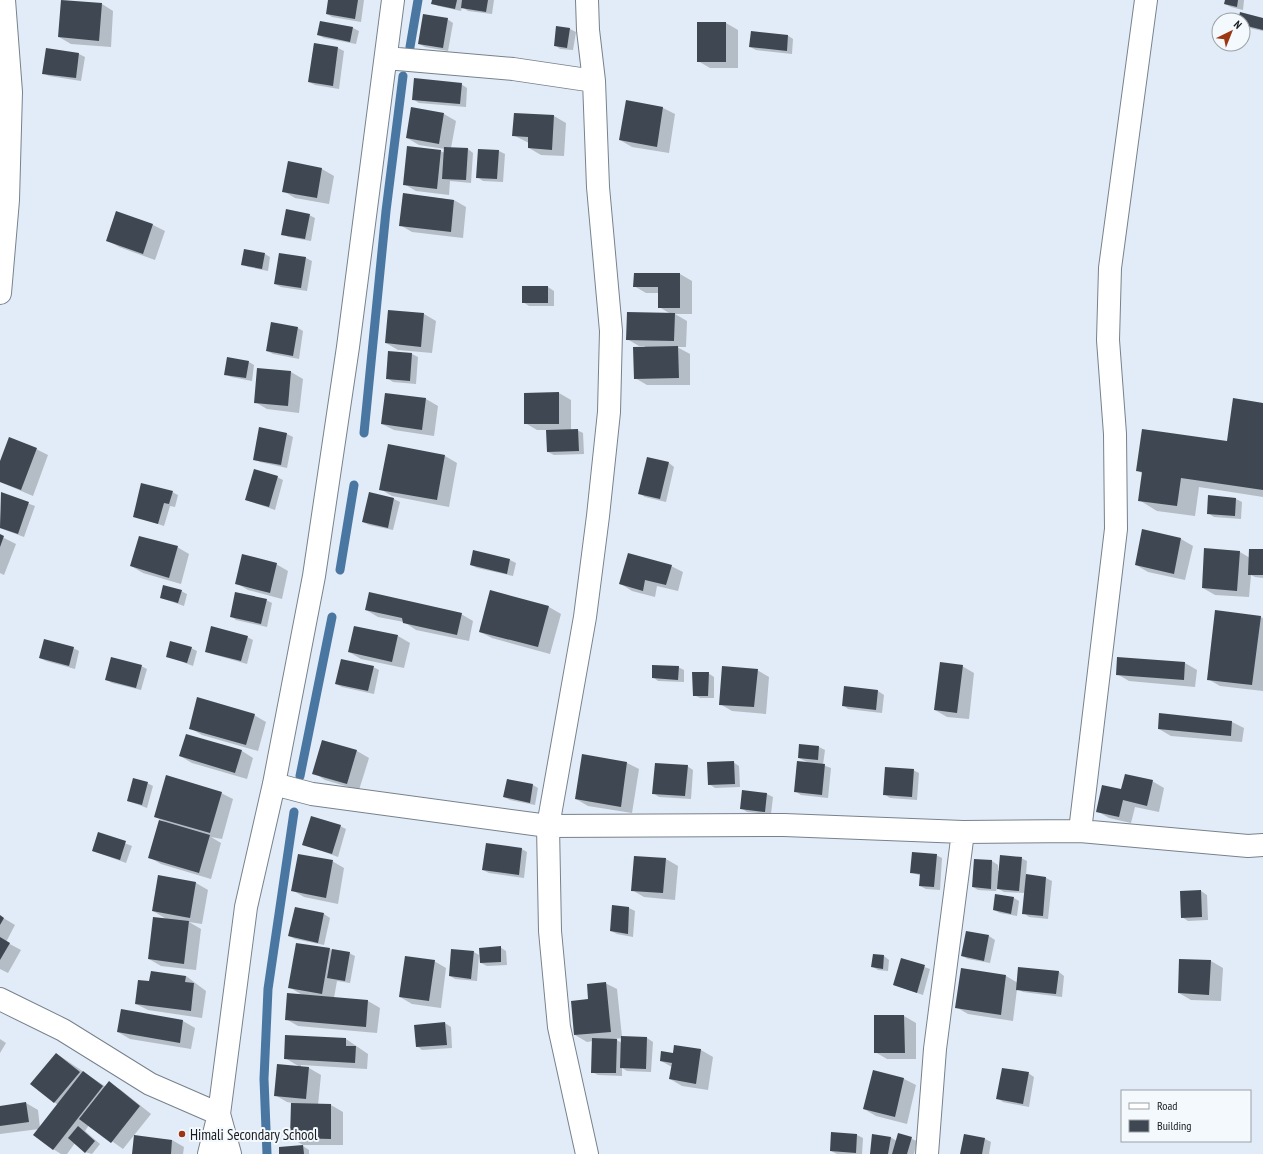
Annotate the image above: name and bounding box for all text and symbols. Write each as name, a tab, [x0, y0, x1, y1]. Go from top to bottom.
north arrow	[1211, 12, 1251, 52]
text: N	[1231, 18, 1245, 32]
legend	[1121, 1090, 1251, 1142]
text: Road	[1157, 1098, 1177, 1113]
text: Building	[1157, 1118, 1192, 1133]
place label: Himali Secondary School	[190, 1125, 318, 1144]
marker: Himali Secondary School	[177, 1129, 187, 1139]

